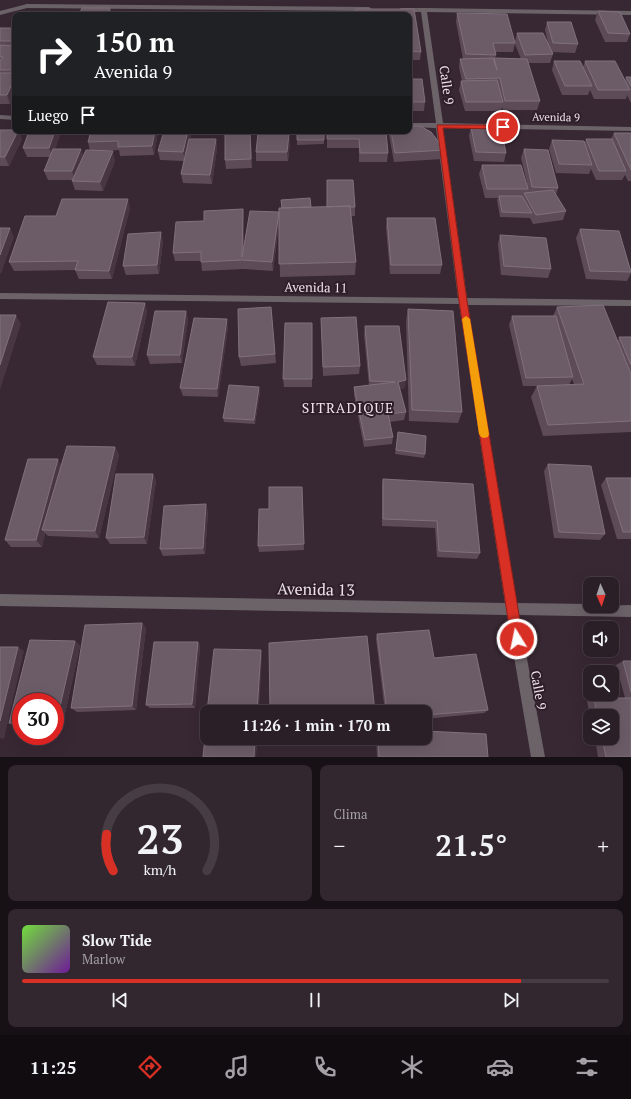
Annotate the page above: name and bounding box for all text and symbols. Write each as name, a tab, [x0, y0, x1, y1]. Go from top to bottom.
text: 150 m	[94, 23, 175, 60]
icon: right	[28, 28, 80, 80]
text: Avenida 9	[94, 59, 172, 83]
street label: Calle 9	[435, 64, 459, 106]
icon: arrive	[77, 104, 99, 126]
text: Luego	[28, 105, 69, 125]
pin	[486, 110, 520, 144]
street label: Avenida 9	[532, 110, 580, 124]
icon: arrive	[492, 116, 514, 138]
street label: Avenida 11	[284, 277, 348, 297]
district label: SITRADIQUE	[302, 398, 394, 417]
street label: Avenida 13	[277, 577, 355, 601]
north arrow	[583, 577, 619, 613]
map controls	[583, 577, 619, 745]
position arrow	[496, 618, 538, 660]
button: sound	[583, 621, 619, 657]
button: search	[583, 665, 619, 701]
street label: Calle 9	[527, 669, 551, 711]
speed limit sign: 30	[12, 693, 64, 745]
button: layers	[583, 709, 619, 745]
text: 11:26 · 1 min · 170 m	[242, 715, 390, 735]
text: Clima	[334, 805, 367, 823]
text: 23	[136, 811, 183, 866]
text: 21.5°	[435, 825, 507, 865]
text: −	[334, 831, 345, 860]
text: +	[597, 831, 609, 860]
text: km/h	[143, 860, 177, 879]
text: Slow Tide	[82, 930, 152, 950]
text: Marlow	[82, 950, 125, 968]
icon: previous	[109, 989, 131, 1011]
icon: pause	[304, 989, 326, 1011]
icon: next	[500, 989, 522, 1011]
icon: directions	[136, 1053, 164, 1081]
icon: music	[223, 1053, 251, 1081]
icon: phone	[311, 1053, 339, 1081]
icon: climate	[398, 1053, 426, 1081]
icon: car	[486, 1053, 514, 1081]
icon: filters	[573, 1053, 601, 1081]
text: 11:25	[30, 1055, 77, 1079]

